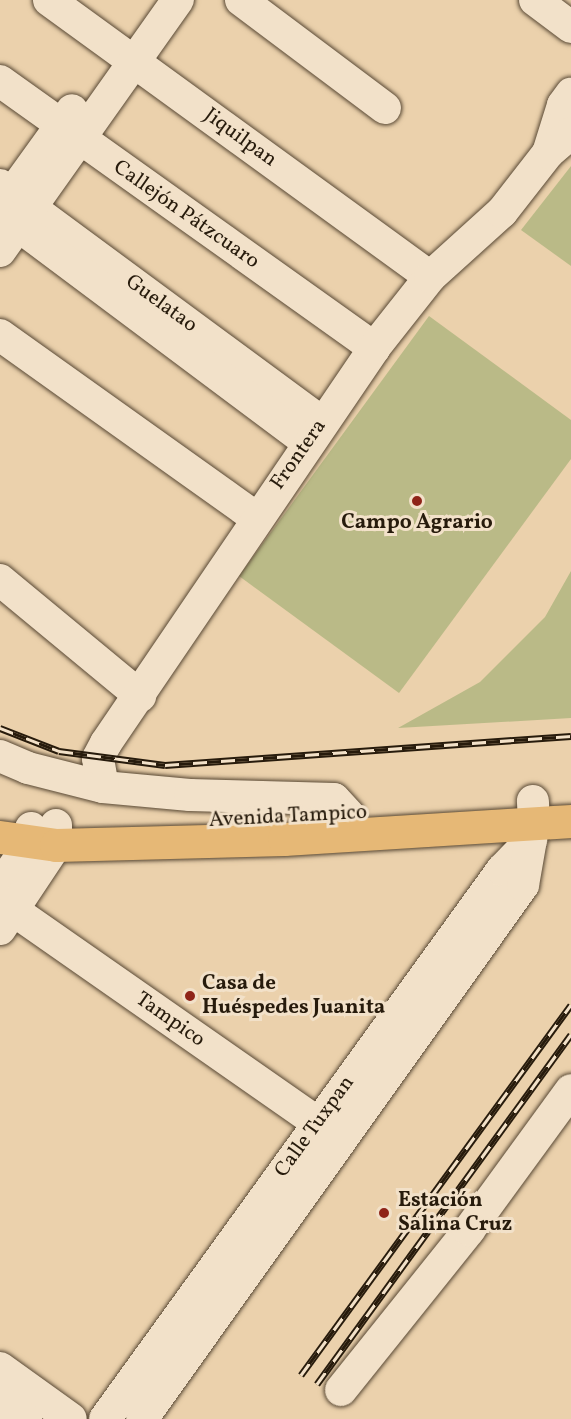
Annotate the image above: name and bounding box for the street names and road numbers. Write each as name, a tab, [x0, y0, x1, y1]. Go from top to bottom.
street label: Jiquilpan	[199, 103, 281, 173]
street label: Callejón Pátzcuaro	[108, 155, 264, 275]
street label: Guelatao	[120, 270, 202, 338]
street label: Frontera	[266, 415, 332, 495]
street label: Avenida Tampico	[208, 800, 368, 834]
street label: Tampico	[130, 987, 210, 1053]
street label: Calle Tuxpan	[270, 1071, 360, 1183]

